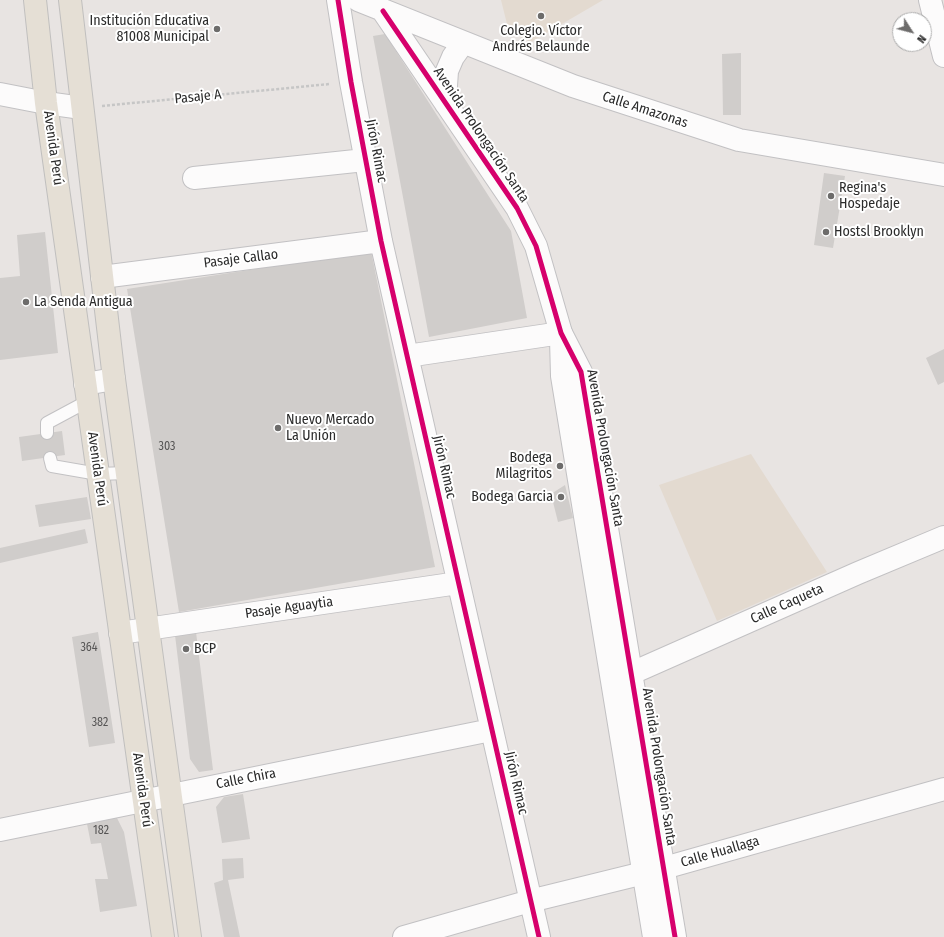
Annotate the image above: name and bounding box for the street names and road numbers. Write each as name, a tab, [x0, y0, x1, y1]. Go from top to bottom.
street label: Avenida Prolongación Santa	[429, 64, 533, 206]
street label: Pasaje A	[174, 86, 222, 108]
street label: Calle Amazonas	[600, 88, 690, 132]
street label: Avenida Perú	[39, 110, 67, 186]
street label: Jirón Rimac	[362, 118, 390, 184]
street label: Pasaje Callao	[203, 246, 279, 272]
street label: Avenida Prolongación Santa	[583, 368, 627, 528]
street label: Avenida Perú	[83, 431, 111, 507]
street label: Jirón Rimac	[429, 434, 459, 500]
street label: Calle Caqueta	[748, 580, 826, 628]
street label: Pasaje Aguaytia	[244, 594, 334, 622]
street label: Avenida Prolongación Santa	[638, 687, 680, 847]
street label: Jirón Rimac	[501, 750, 531, 816]
street label: Avenida Perú	[128, 752, 156, 828]
street label: Calle Chira	[215, 765, 277, 793]
street label: Calle Huallaga	[679, 833, 761, 871]

